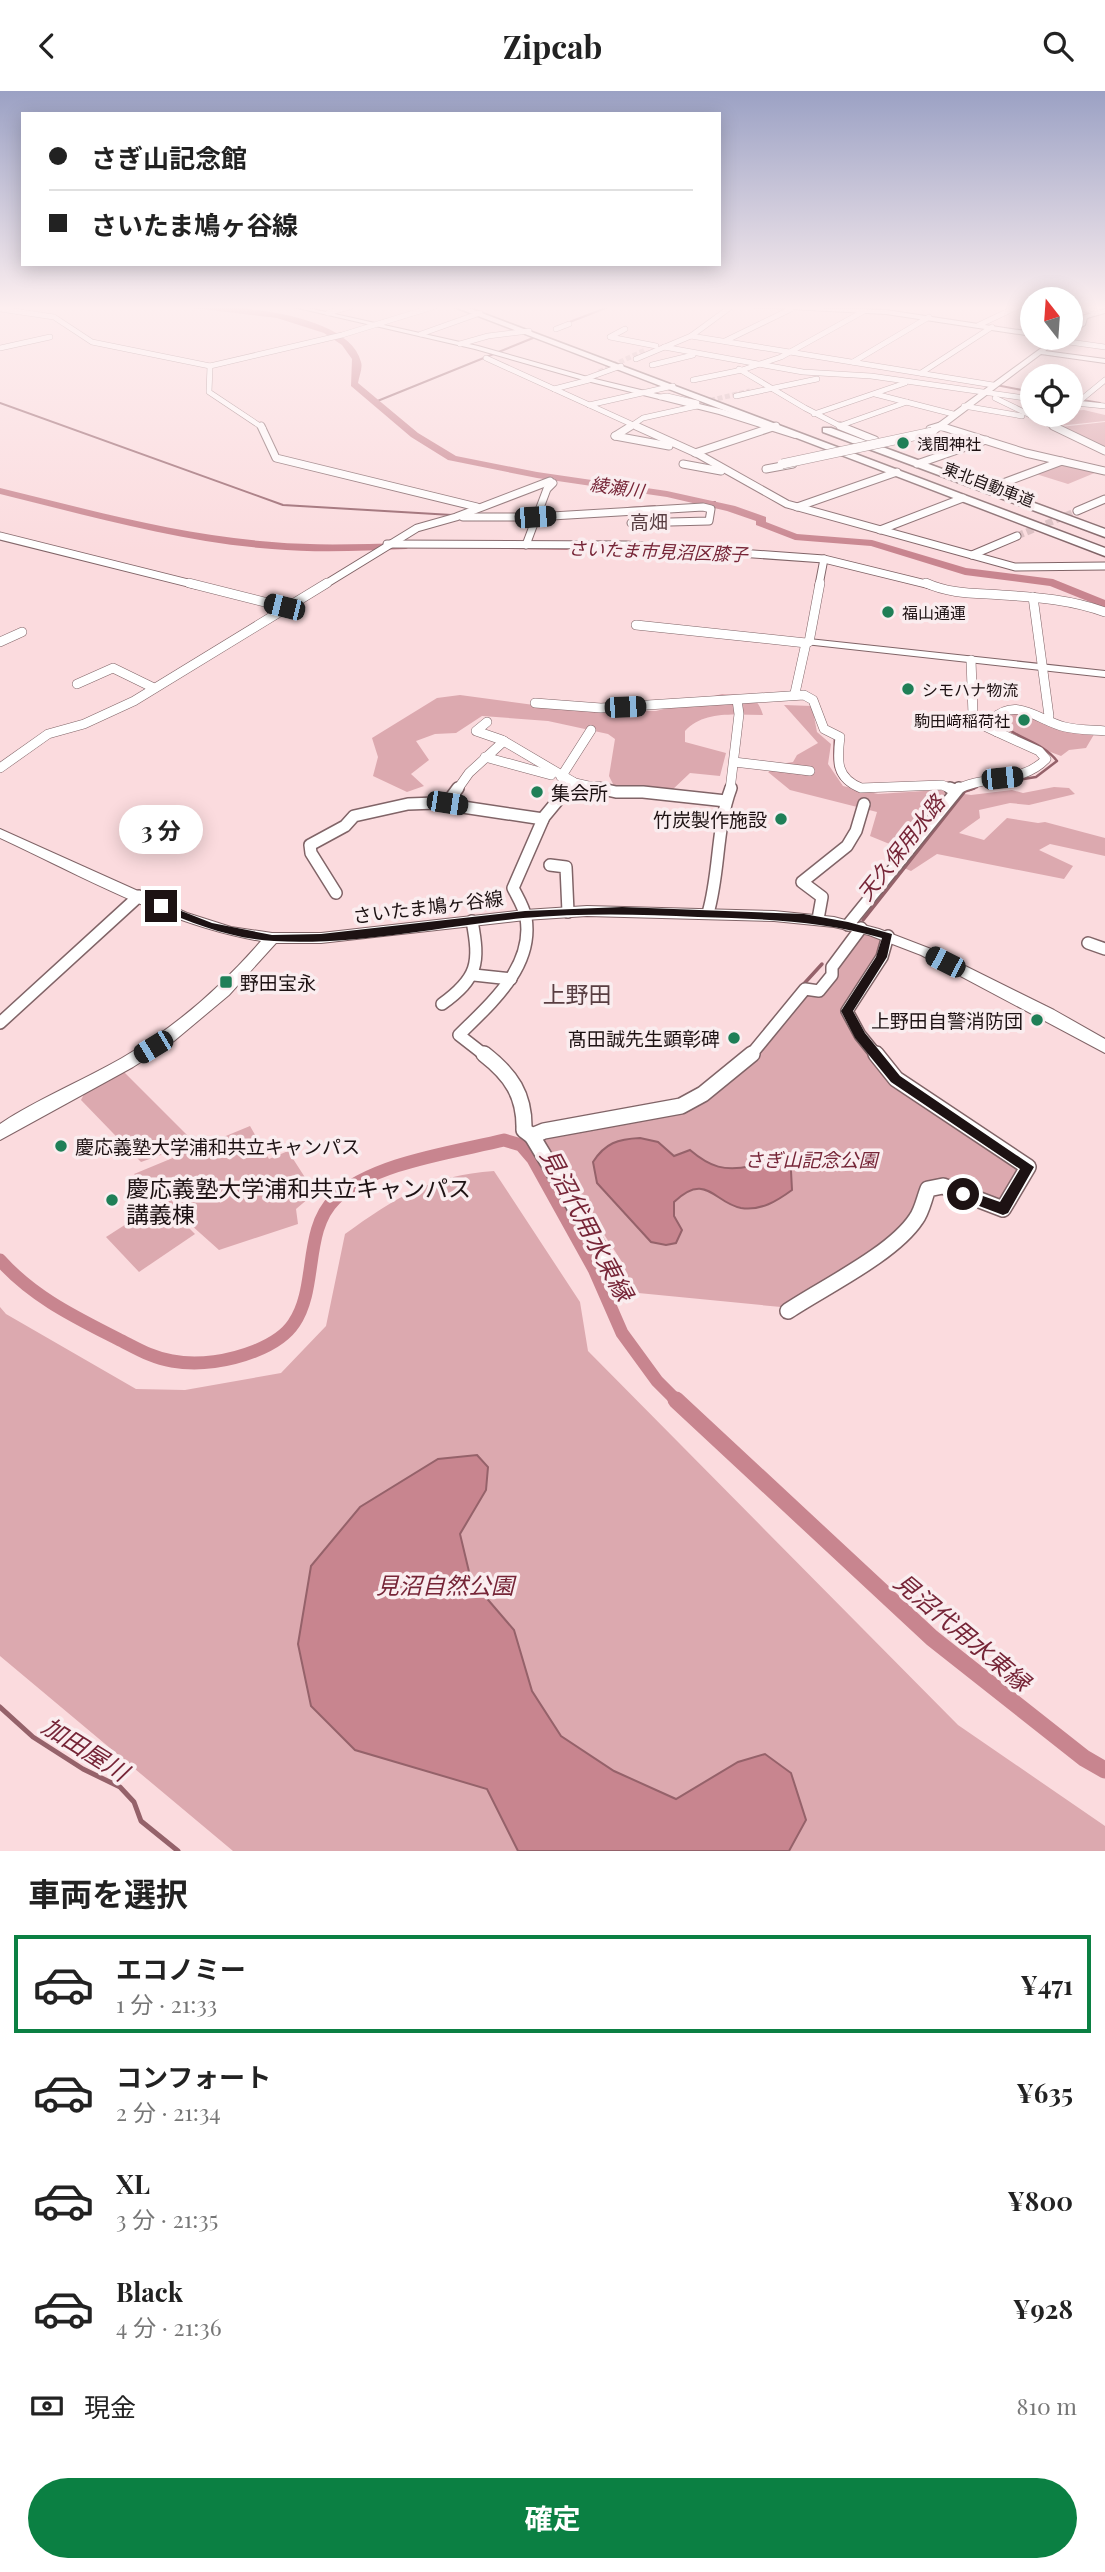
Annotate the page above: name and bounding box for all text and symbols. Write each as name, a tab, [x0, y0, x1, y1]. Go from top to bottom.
text: Zipcab	[503, 24, 602, 67]
icon: back	[28, 27, 66, 65]
icon: search	[1039, 27, 1077, 65]
text: さぎ山記念館	[91, 140, 247, 175]
text: さいたま鳩ヶ谷線	[91, 207, 298, 242]
north arrow	[1020, 287, 1083, 350]
map controls	[1020, 287, 1083, 427]
button: locate	[1020, 364, 1083, 427]
place label: 浅間神社	[917, 433, 981, 454]
marker: 浅間神社	[895, 435, 911, 451]
street label: 東北自動車道	[940, 457, 1038, 511]
water label: 綾瀬川	[589, 471, 647, 503]
car	[514, 505, 557, 529]
district label: 高畑	[630, 508, 668, 534]
water label: さいたま市見沼区膝子	[568, 536, 749, 566]
car	[262, 592, 307, 622]
place label: 福山通運	[902, 602, 966, 623]
marker: 福山通運	[880, 604, 896, 620]
place label: シモハナ物流	[922, 679, 1018, 700]
marker: シモハナ物流	[900, 681, 916, 697]
car	[604, 696, 647, 718]
place label: 駒田﨑稲荷社	[914, 710, 1010, 731]
marker: 駒田﨑稲荷社	[1016, 712, 1032, 728]
car	[981, 765, 1024, 791]
place label: 集会所	[551, 779, 608, 805]
marker: 集会所	[529, 784, 545, 800]
water label: 天久保用水路	[850, 787, 951, 905]
car	[425, 789, 470, 817]
callout: 3 分	[119, 805, 203, 853]
place label: 竹炭製作施設	[653, 806, 767, 832]
marker: 竹炭製作施設	[773, 811, 789, 827]
text: 3 分	[141, 814, 181, 845]
street label: さいたま鳩ヶ谷線	[351, 884, 505, 928]
route end	[145, 890, 177, 922]
car	[922, 943, 969, 981]
place label: 野田宝永	[240, 969, 316, 995]
marker: 野田宝永	[218, 974, 234, 990]
district label: 上野田	[543, 978, 612, 1009]
place label: 上野田自警消防団	[871, 1007, 1023, 1033]
marker: 上野田自警消防団	[1029, 1012, 1045, 1028]
place label: 髙田誠先生顕彰碑	[568, 1025, 720, 1051]
car	[130, 1027, 177, 1067]
marker: 髙田誠先生顕彰碑	[726, 1030, 742, 1046]
place label: 慶応義塾大学浦和共立キャンパス	[75, 1133, 360, 1159]
marker: 慶応義塾大学浦和共立キャンパス	[53, 1138, 69, 1154]
water label: 見沼代用水東縁	[534, 1142, 643, 1308]
park label: さぎ山記念公園	[744, 1146, 880, 1172]
place label: 慶応義塾大学浦和共立キャンパス 講義棟	[126, 1172, 471, 1229]
route start	[947, 1178, 979, 1210]
marker: 慶応義塾大学浦和共立キャンパス 講義棟	[104, 1192, 120, 1208]
water label: 見沼代用水東縁	[888, 1565, 1040, 1699]
park label: 見沼自然公園	[376, 1569, 517, 1600]
water label: 加田屋川	[37, 1709, 138, 1789]
text: 車両を選択	[28, 1871, 188, 1914]
text: エコノミー	[116, 1951, 246, 1986]
icon: car	[32, 1953, 95, 2016]
text: ¥471	[1020, 1967, 1073, 2002]
text: 1 分 · 21:33	[116, 1988, 217, 2019]
text: コンフォート	[116, 2059, 271, 2094]
icon: car	[32, 2061, 95, 2124]
text: ¥635	[1016, 2075, 1073, 2110]
text: 2 分 · 21:34	[116, 2096, 221, 2127]
text: XL	[116, 2166, 150, 2201]
icon: car	[32, 2169, 95, 2232]
text: ¥800	[1007, 2183, 1073, 2218]
text: 3 分 · 21:35	[116, 2203, 218, 2234]
text: Black	[116, 2274, 183, 2309]
icon: car	[32, 2277, 95, 2340]
text: ¥928	[1013, 2291, 1073, 2326]
text: 4 分 · 21:36	[116, 2311, 222, 2342]
icon: cash	[28, 2387, 66, 2425]
text: 現金	[84, 2389, 136, 2424]
text: 810 m	[1017, 2390, 1077, 2421]
button: 確定	[28, 2478, 1077, 2558]

